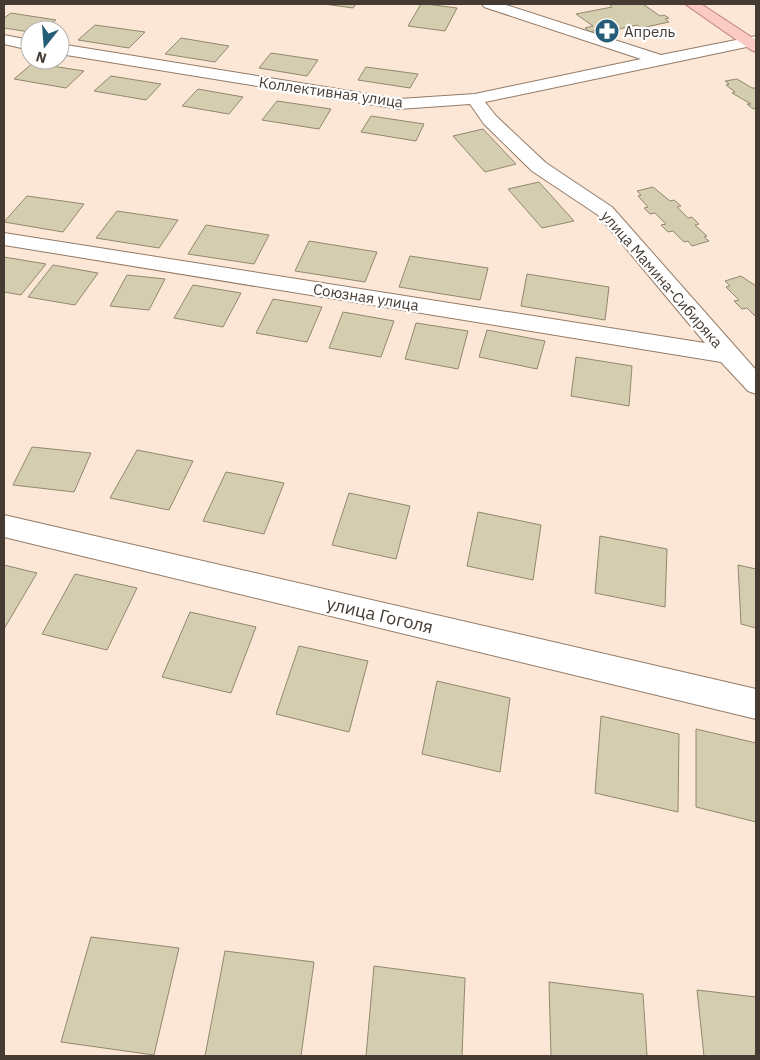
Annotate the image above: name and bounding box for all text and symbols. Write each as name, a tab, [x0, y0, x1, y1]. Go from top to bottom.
pharmacy icon: Апрель	[594, 18, 620, 44]
north arrow	[20, 20, 70, 70]
place label: Апрель	[624, 22, 676, 41]
text: N	[34, 47, 49, 68]
street label: Коллективная улица	[258, 72, 404, 112]
street label: улица Мамина-Сибиряка	[597, 206, 727, 352]
street label: Союзная улица	[312, 279, 420, 315]
street label: улица Гоголя	[324, 592, 436, 638]

